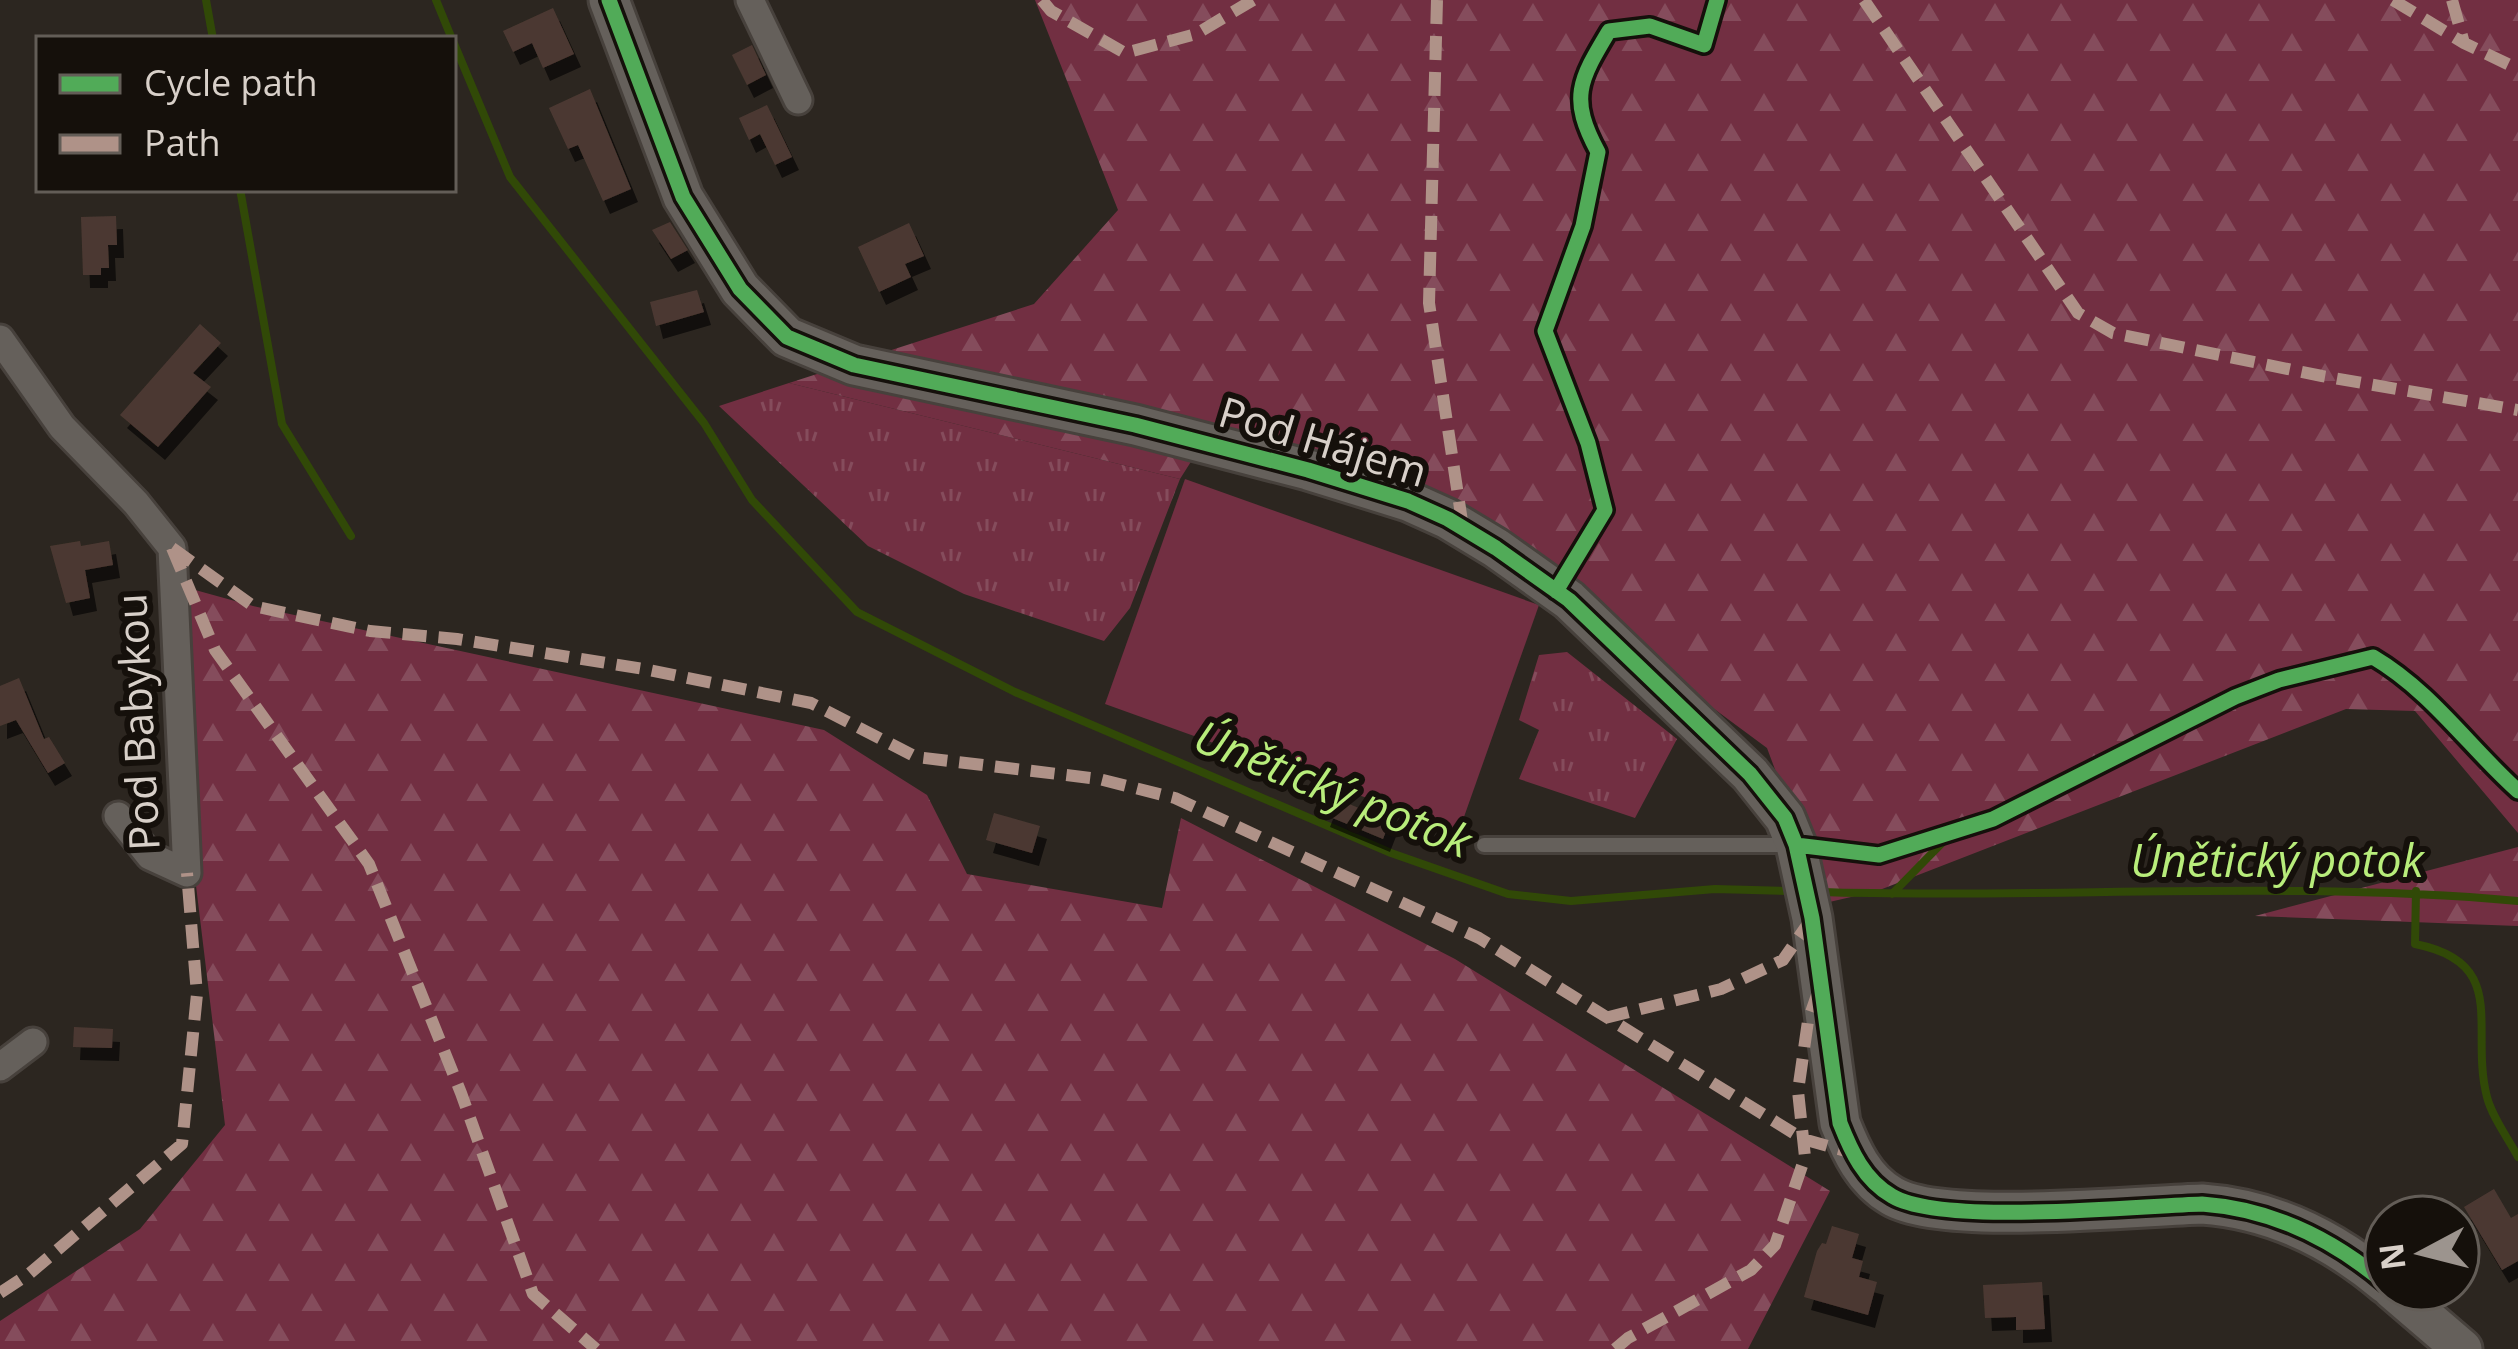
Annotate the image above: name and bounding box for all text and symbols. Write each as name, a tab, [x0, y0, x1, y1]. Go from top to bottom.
legend	[36, 36, 456, 192]
text: Cycle path	[144, 58, 318, 107]
text: Path	[144, 118, 221, 167]
street label: Pod Hájem	[1213, 382, 1434, 499]
street label: Pod Babykou	[101, 592, 172, 852]
water label: Únětický potok	[1186, 704, 1483, 872]
water label: Únětický potok	[2130, 829, 2426, 890]
north arrow	[2362, 1193, 2482, 1313]
text: N	[2368, 1241, 2416, 1273]

